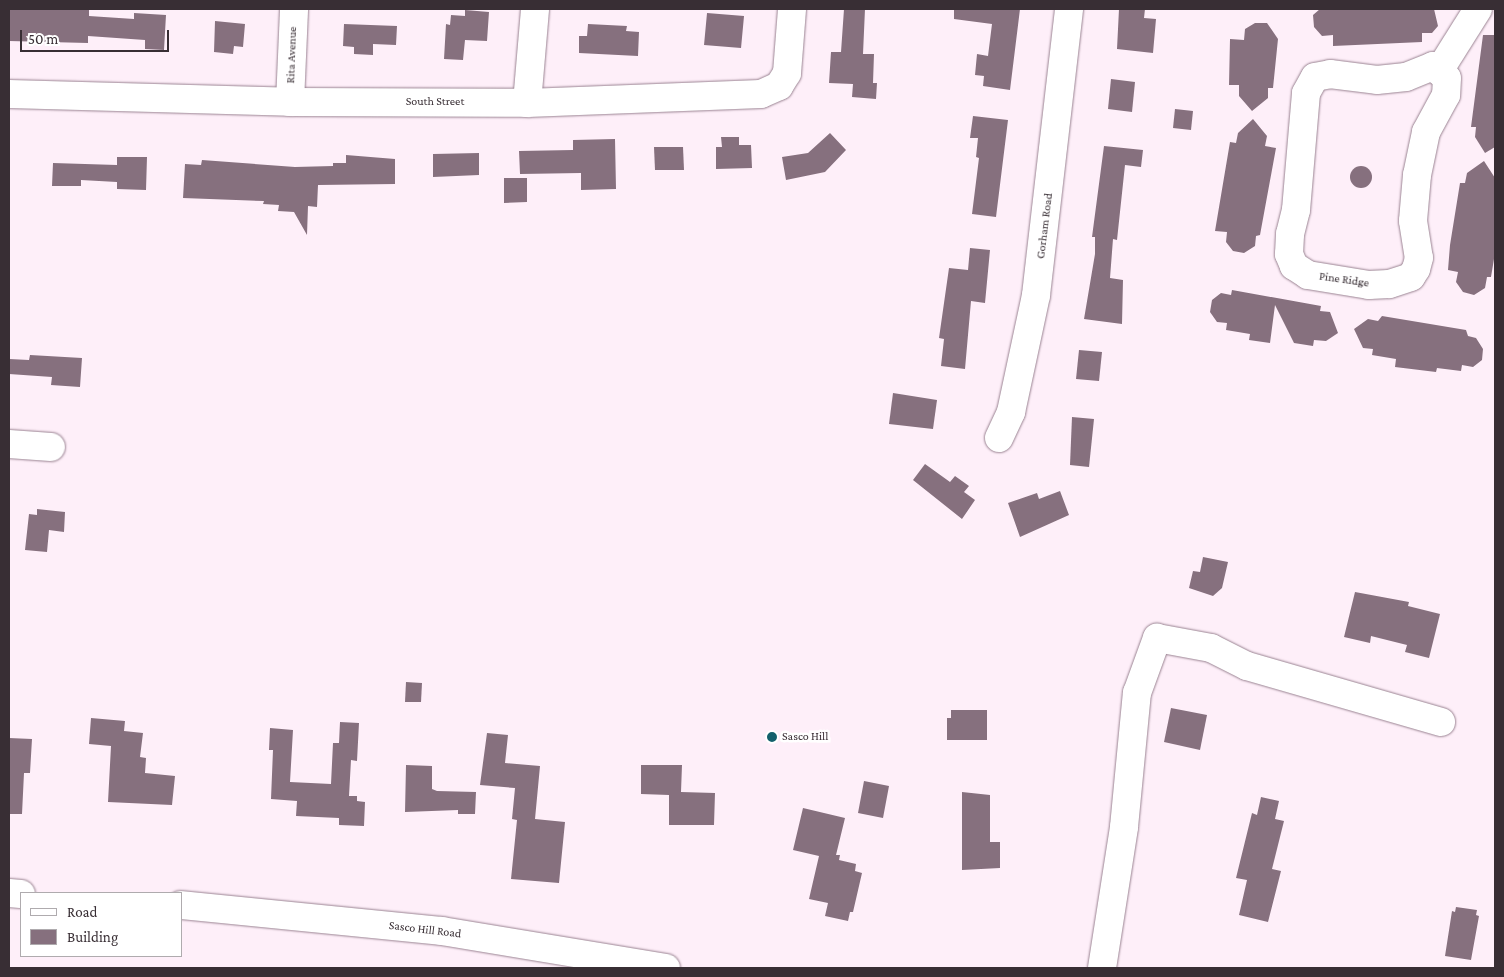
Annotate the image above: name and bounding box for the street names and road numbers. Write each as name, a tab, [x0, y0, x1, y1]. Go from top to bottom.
street label: Rita Avenue	[284, 26, 300, 84]
street label: South Street	[406, 95, 464, 109]
street label: Gorham Road	[1034, 192, 1056, 260]
street label: Pine Ridge	[1318, 269, 1370, 291]
street label: Sasco Hill Road	[388, 918, 462, 942]

